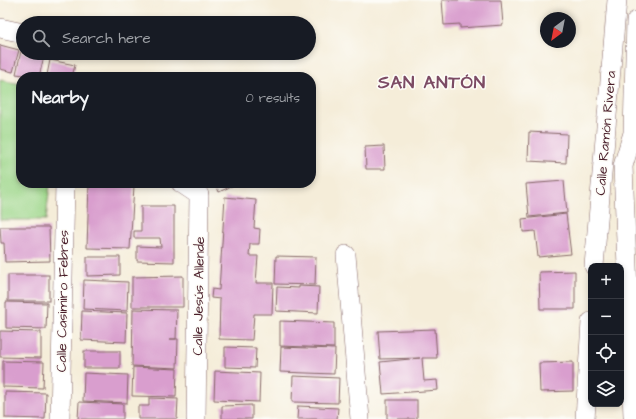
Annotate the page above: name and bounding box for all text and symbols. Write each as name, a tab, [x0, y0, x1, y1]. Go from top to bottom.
north arrow	[540, 12, 576, 48]
search box	[16, 16, 316, 60]
icon: search	[30, 27, 52, 49]
text: Search here	[62, 28, 151, 49]
district label: SAN ANTÓN	[377, 70, 486, 95]
street label: Calle Ramón Rivera	[591, 70, 621, 196]
text: Nearby	[32, 86, 89, 110]
text: 0 results	[245, 89, 300, 107]
street label: Calle Casimiro Febres	[52, 230, 74, 372]
street label: Calle Jesús Allende	[188, 236, 210, 356]
map controls	[588, 263, 624, 407]
button: +	[588, 263, 624, 299]
button: −	[588, 299, 624, 335]
button: locate	[588, 335, 624, 371]
button: layers	[588, 371, 624, 407]

